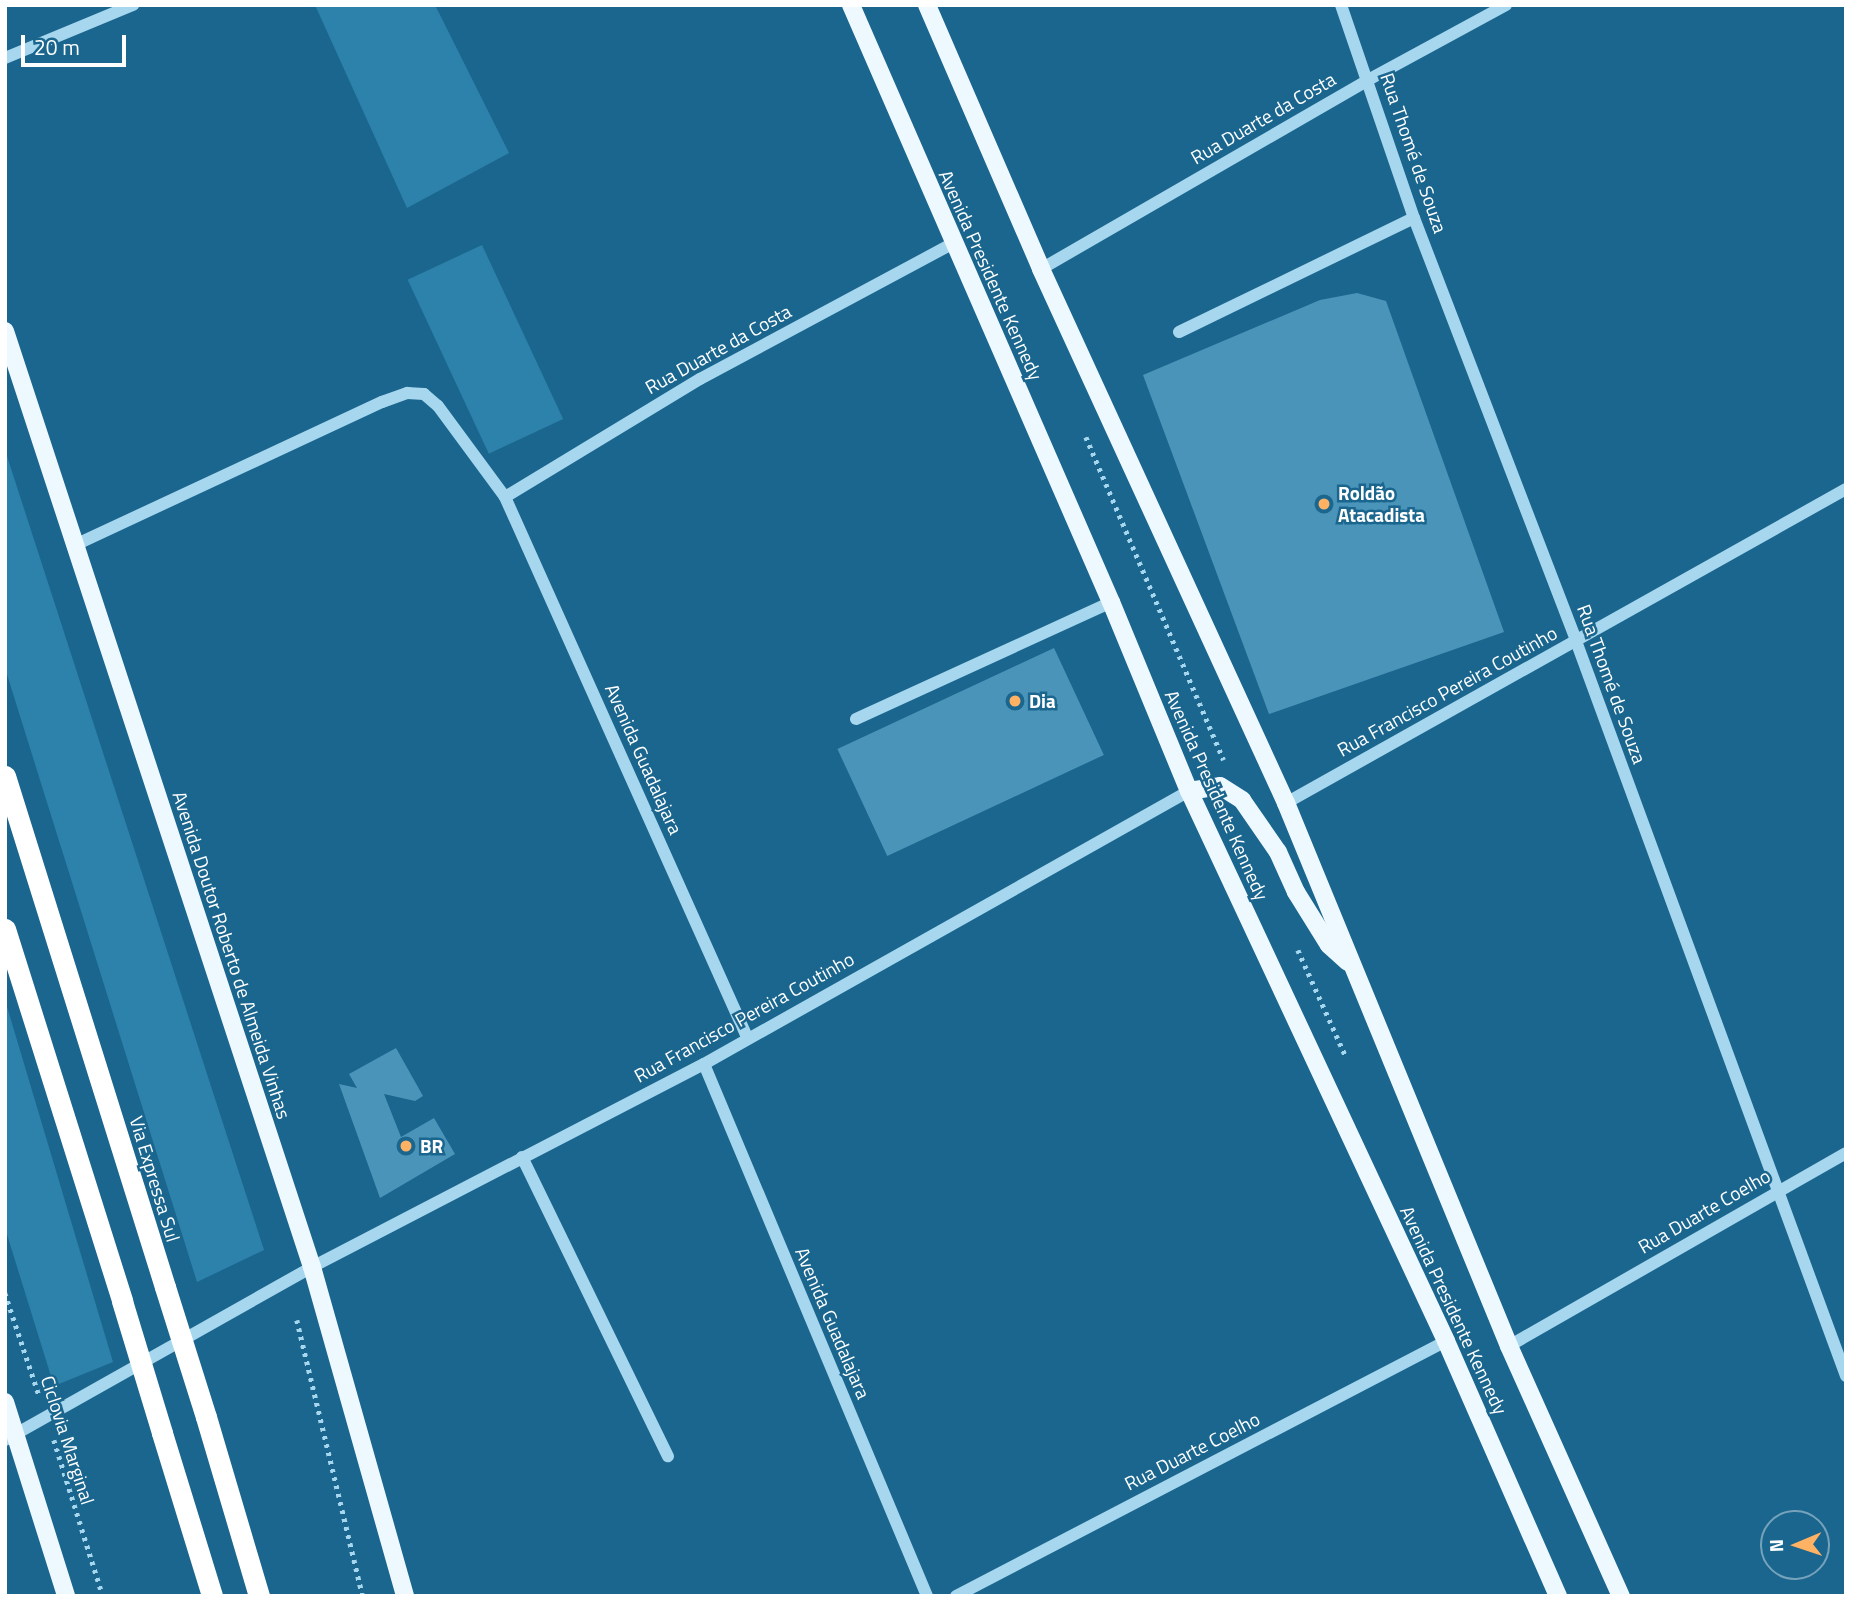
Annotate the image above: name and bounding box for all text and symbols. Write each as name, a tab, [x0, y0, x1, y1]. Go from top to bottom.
scale bar	[24, 21, 130, 65]
text: 20 m	[34, 31, 80, 63]
street label: Rua Duarte da Costa	[1187, 67, 1339, 169]
street label: Rua Thomé de Souza	[1376, 70, 1452, 236]
street label: Avenida Presidente Kennedy	[934, 166, 1048, 384]
street label: Rua Duarte da Costa	[641, 299, 795, 399]
place label: Roldão Atacadista	[1338, 482, 1425, 526]
marker: Roldão Atacadista	[1316, 496, 1332, 512]
street label: Rua Thomé de Souza	[1573, 601, 1651, 767]
street label: Rua Francisco Pereira Coutinho	[1333, 621, 1561, 761]
street label: Avenida Guadalajara	[601, 680, 687, 838]
street label: Avenida Presidente Kennedy	[1160, 686, 1274, 904]
place label: Dia	[1029, 690, 1056, 712]
marker: Dia	[1007, 693, 1023, 709]
street label: Avenida Doutor Roberto de Almeida Vinhas	[168, 788, 296, 1122]
street label: Rua Francisco Pereira Coutinho	[630, 947, 858, 1087]
street label: Via Expressa Sul	[125, 1113, 185, 1245]
place label: BR	[420, 1135, 443, 1157]
marker: BR	[398, 1138, 414, 1154]
street label: Rua Duarte Coelho	[1634, 1164, 1774, 1258]
street label: Avenida Presidente Kennedy	[1396, 1202, 1512, 1418]
street label: Avenida Guadalajara	[791, 1244, 875, 1402]
street label: Ciclovia Marginal	[36, 1373, 100, 1507]
street label: Rua Duarte Coelho	[1121, 1407, 1263, 1495]
north arrow	[1760, 1510, 1830, 1580]
text: N	[1761, 1539, 1790, 1553]

